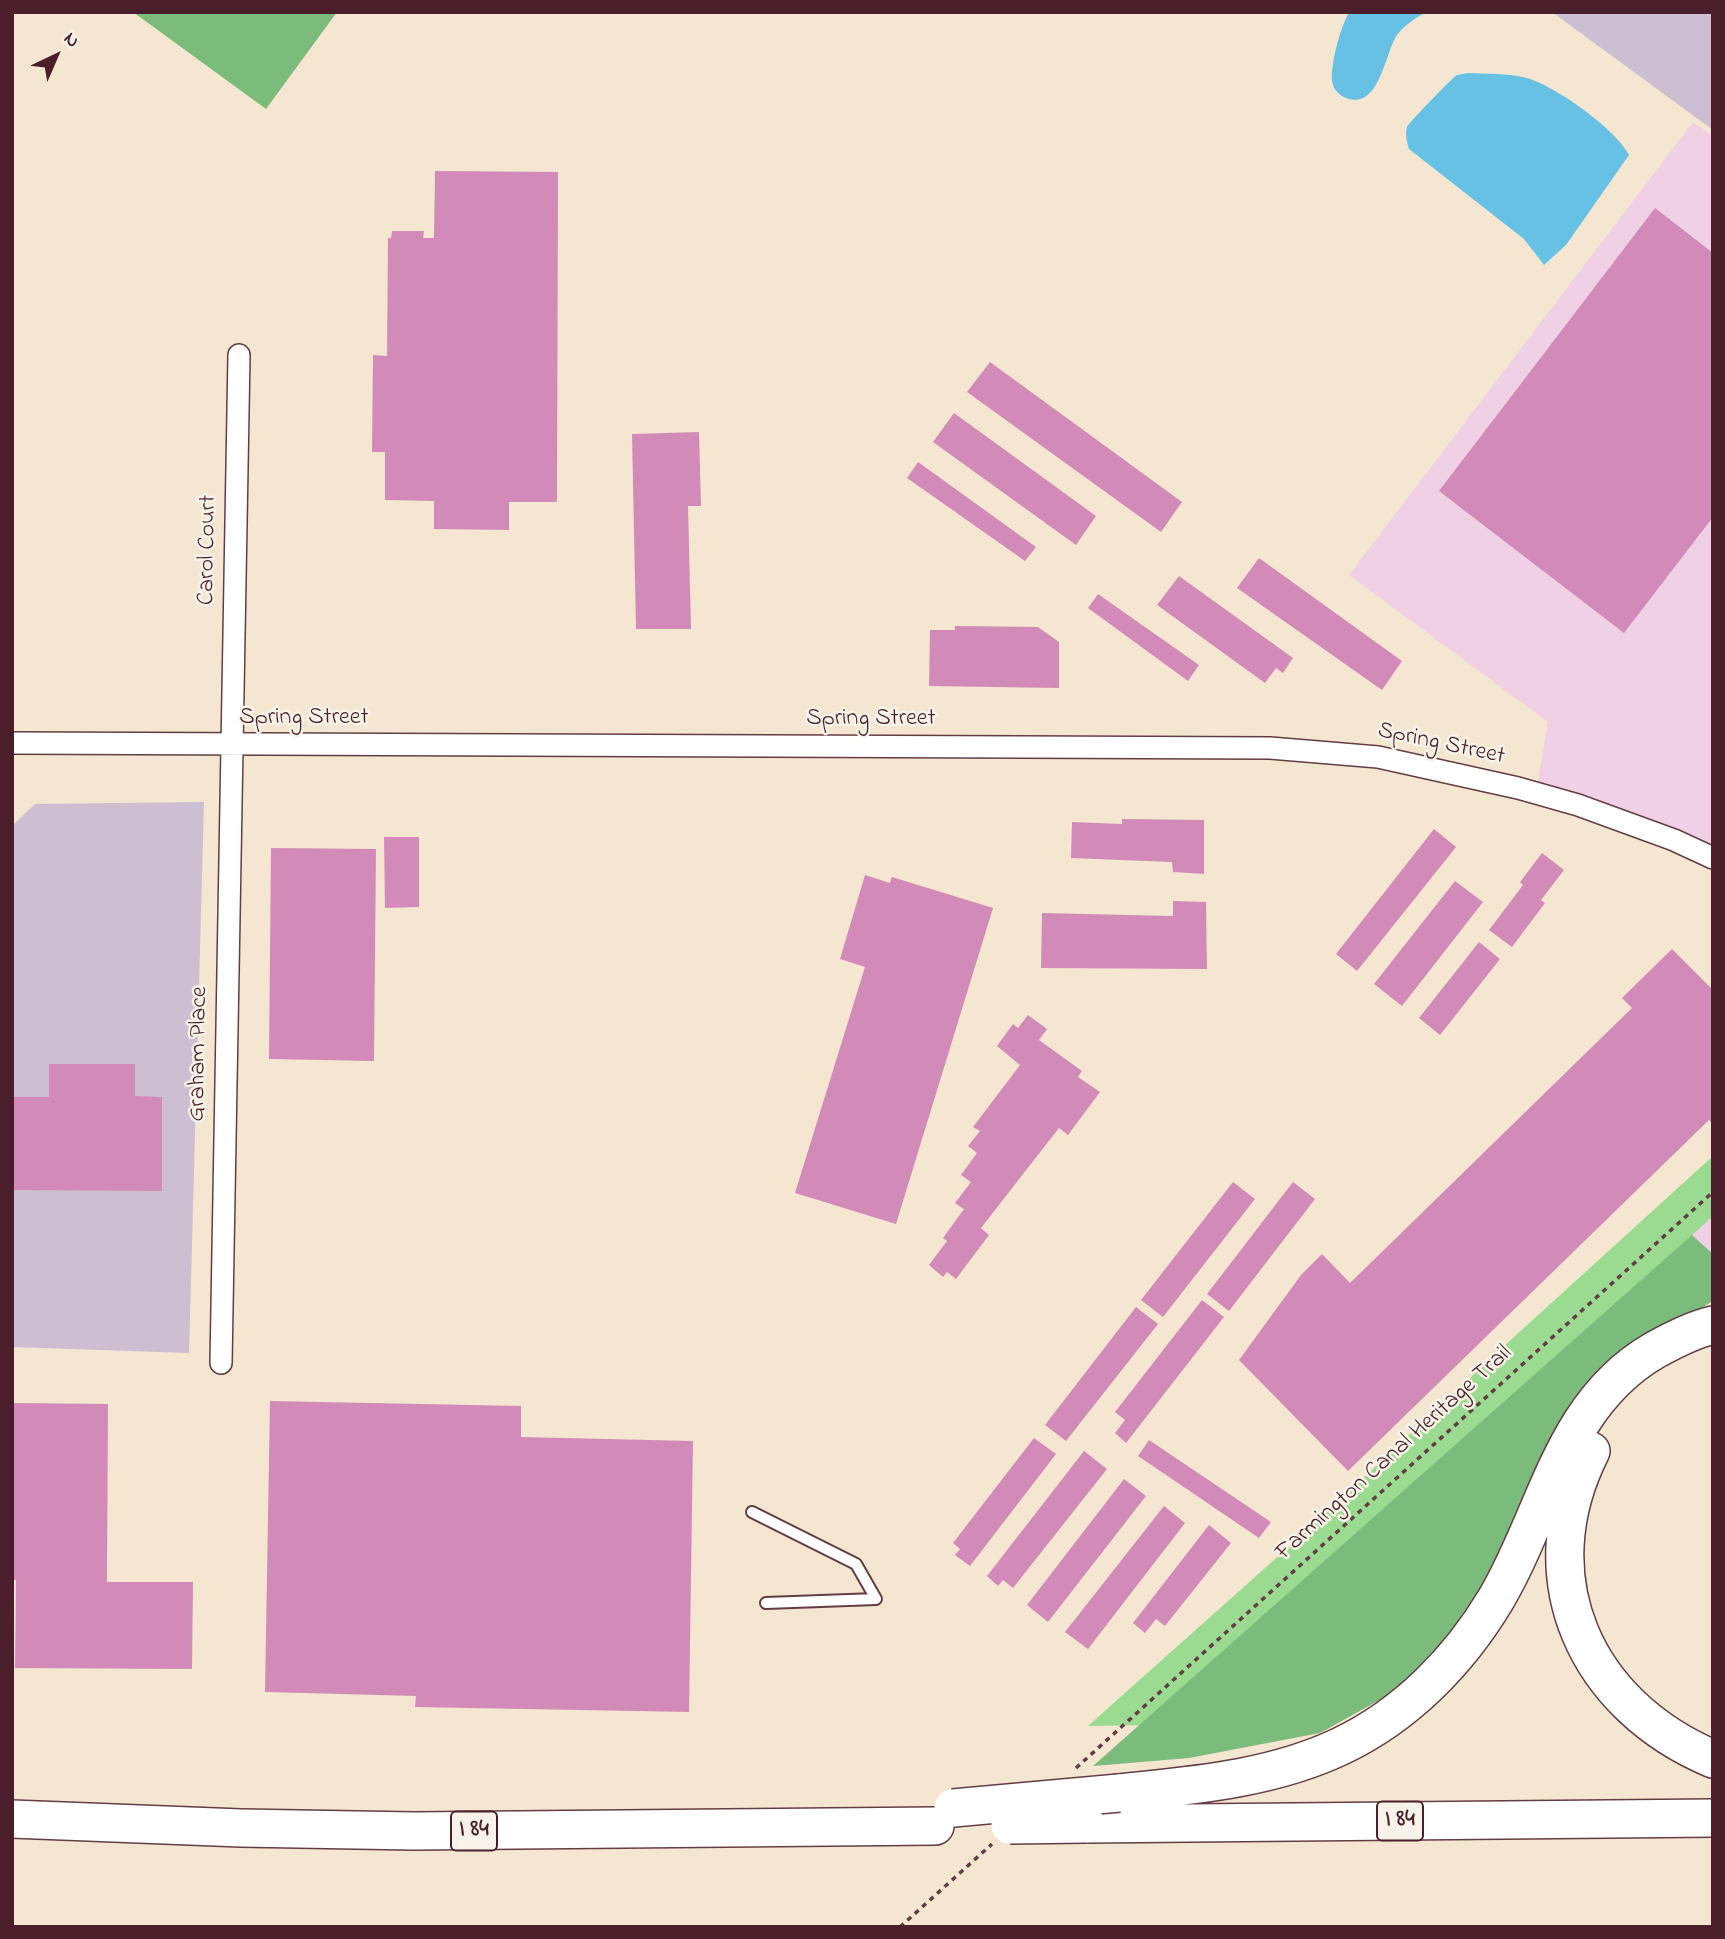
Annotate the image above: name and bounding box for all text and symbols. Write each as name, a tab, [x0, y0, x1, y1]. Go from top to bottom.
north arrow	[21, 21, 91, 91]
text: N	[57, 26, 85, 55]
street label: Carol Court	[194, 495, 224, 605]
street label: Spring Street	[239, 705, 369, 733]
street label: Spring Street	[806, 706, 936, 734]
street label: Spring Street	[1375, 717, 1507, 773]
street label: Graham Place	[184, 986, 216, 1122]
street label: Farmington Canal Heritage Trail	[1271, 1340, 1519, 1568]
road number: I 84	[1377, 1802, 1423, 1840]
road number: I 84	[451, 1812, 497, 1850]

